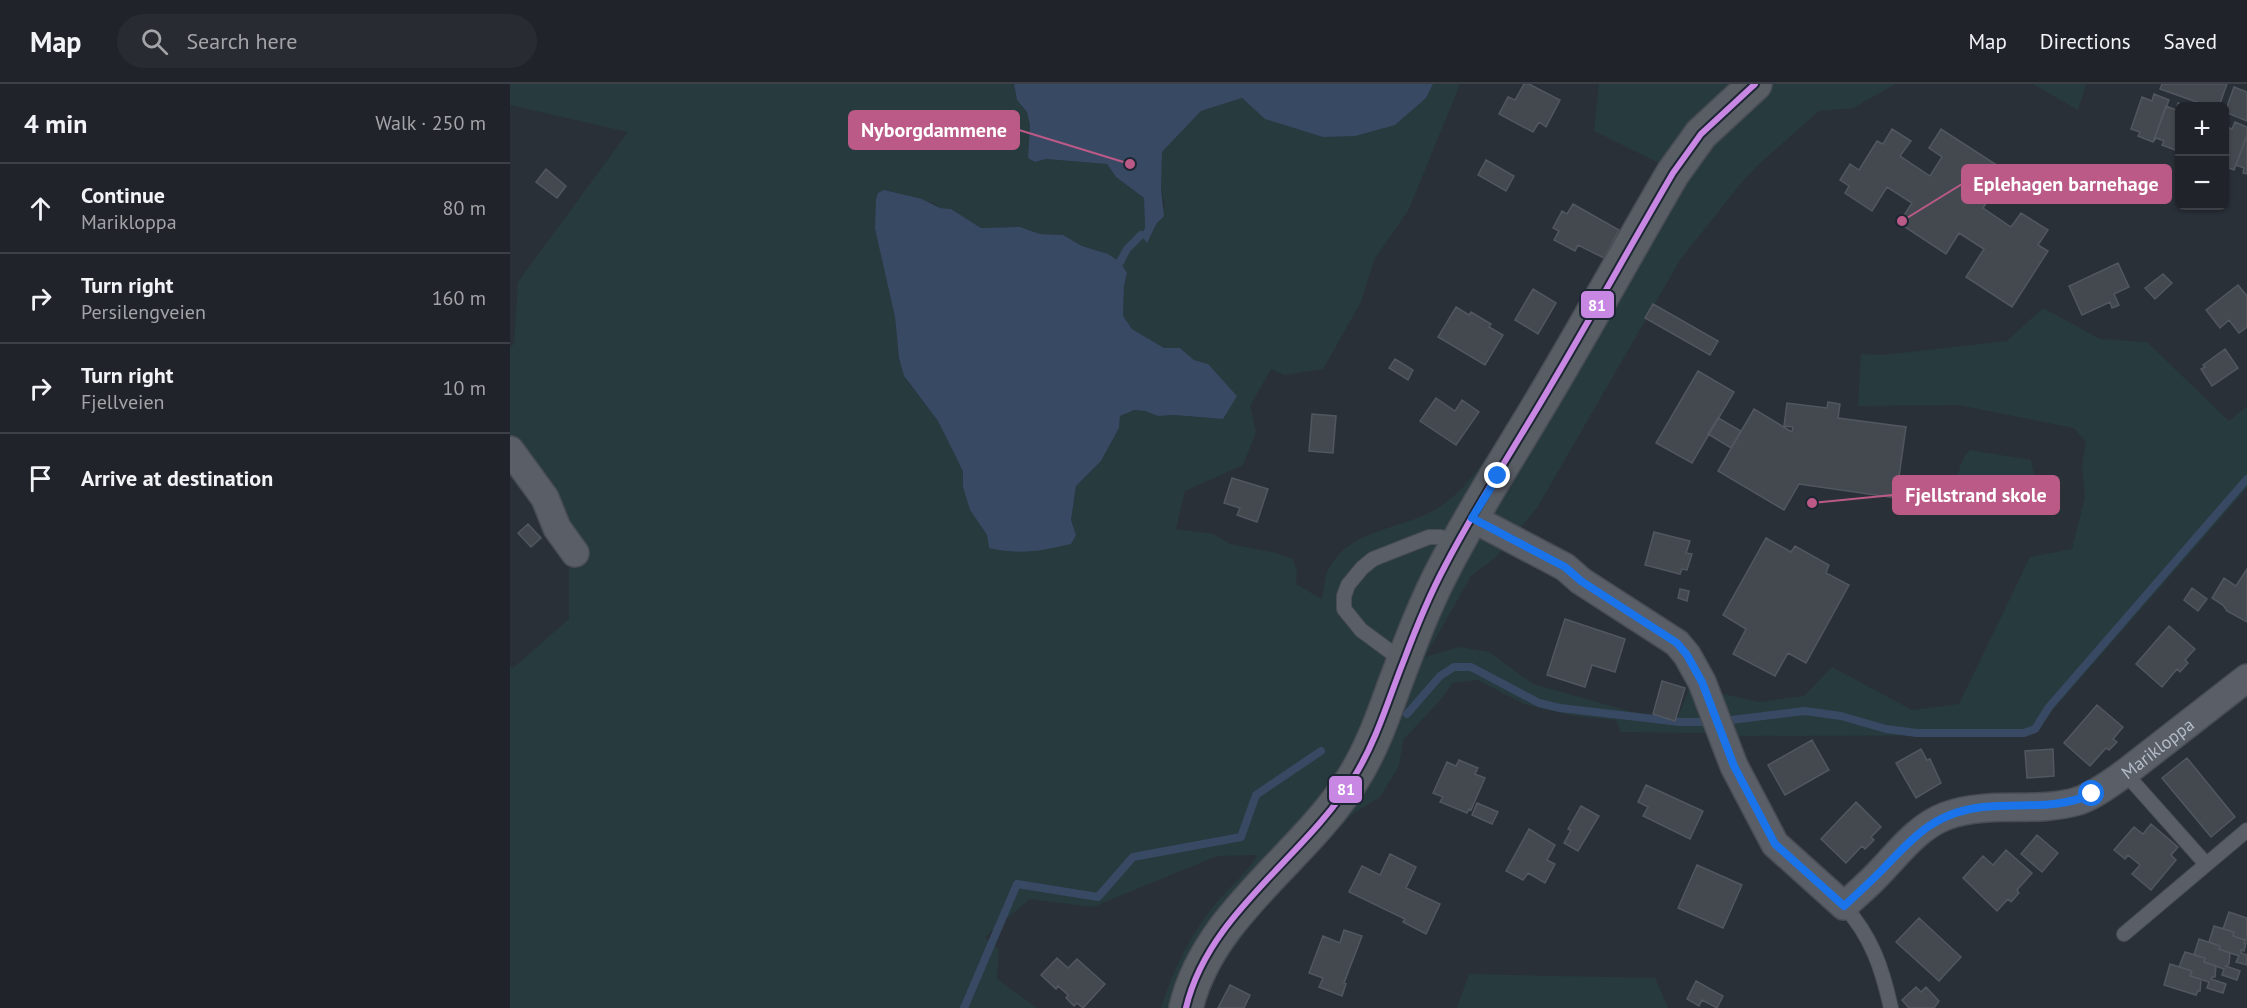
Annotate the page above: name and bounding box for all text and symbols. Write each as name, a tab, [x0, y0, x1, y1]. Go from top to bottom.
search box	[117, 14, 537, 68]
text: Map	[30, 23, 81, 60]
icon: search	[138, 25, 171, 58]
text: Search here	[186, 27, 297, 55]
text: Map	[1968, 28, 2007, 55]
text: Directions	[2040, 28, 2131, 55]
text: Saved	[2164, 28, 2217, 55]
map controls	[2175, 102, 2229, 210]
button: +	[2175, 102, 2229, 156]
text: 4 min	[24, 107, 87, 140]
text: Walk · 250 m	[375, 110, 486, 136]
callout: Nyborgdammene	[849, 111, 1019, 149]
text: Nyborgdammene	[861, 117, 1007, 143]
button: −	[2175, 156, 2229, 210]
callout: Eplehagen barnehage	[1962, 165, 2171, 203]
text: Eplehagen barnehage	[1973, 171, 2159, 197]
text: Continue	[81, 181, 165, 209]
icon: ahead	[24, 192, 57, 225]
text: 80 m	[443, 195, 486, 221]
text: Marikloppa	[81, 209, 177, 235]
text: Turn right	[81, 271, 173, 299]
icon: right	[24, 282, 57, 315]
text: 160 m	[432, 285, 486, 311]
line badge: 81	[1580, 290, 1615, 319]
text: 81	[1588, 295, 1606, 315]
text: Persilengveien	[81, 299, 206, 325]
text: Turn right	[81, 361, 173, 389]
icon: right	[24, 372, 57, 405]
text: 10 m	[443, 375, 486, 401]
text: Fjellveien	[81, 389, 165, 415]
icon: arrive	[24, 462, 57, 495]
route end	[1484, 462, 1510, 488]
text: Arrive at destination	[81, 464, 273, 492]
callout: Fjellstrand skole	[1893, 476, 2059, 514]
text: Fjellstrand skole	[1905, 482, 2047, 508]
street label: Marikloppa	[2116, 712, 2198, 783]
line badge: 81	[1328, 775, 1363, 804]
text: 81	[1337, 779, 1355, 799]
route start	[2078, 780, 2104, 806]

